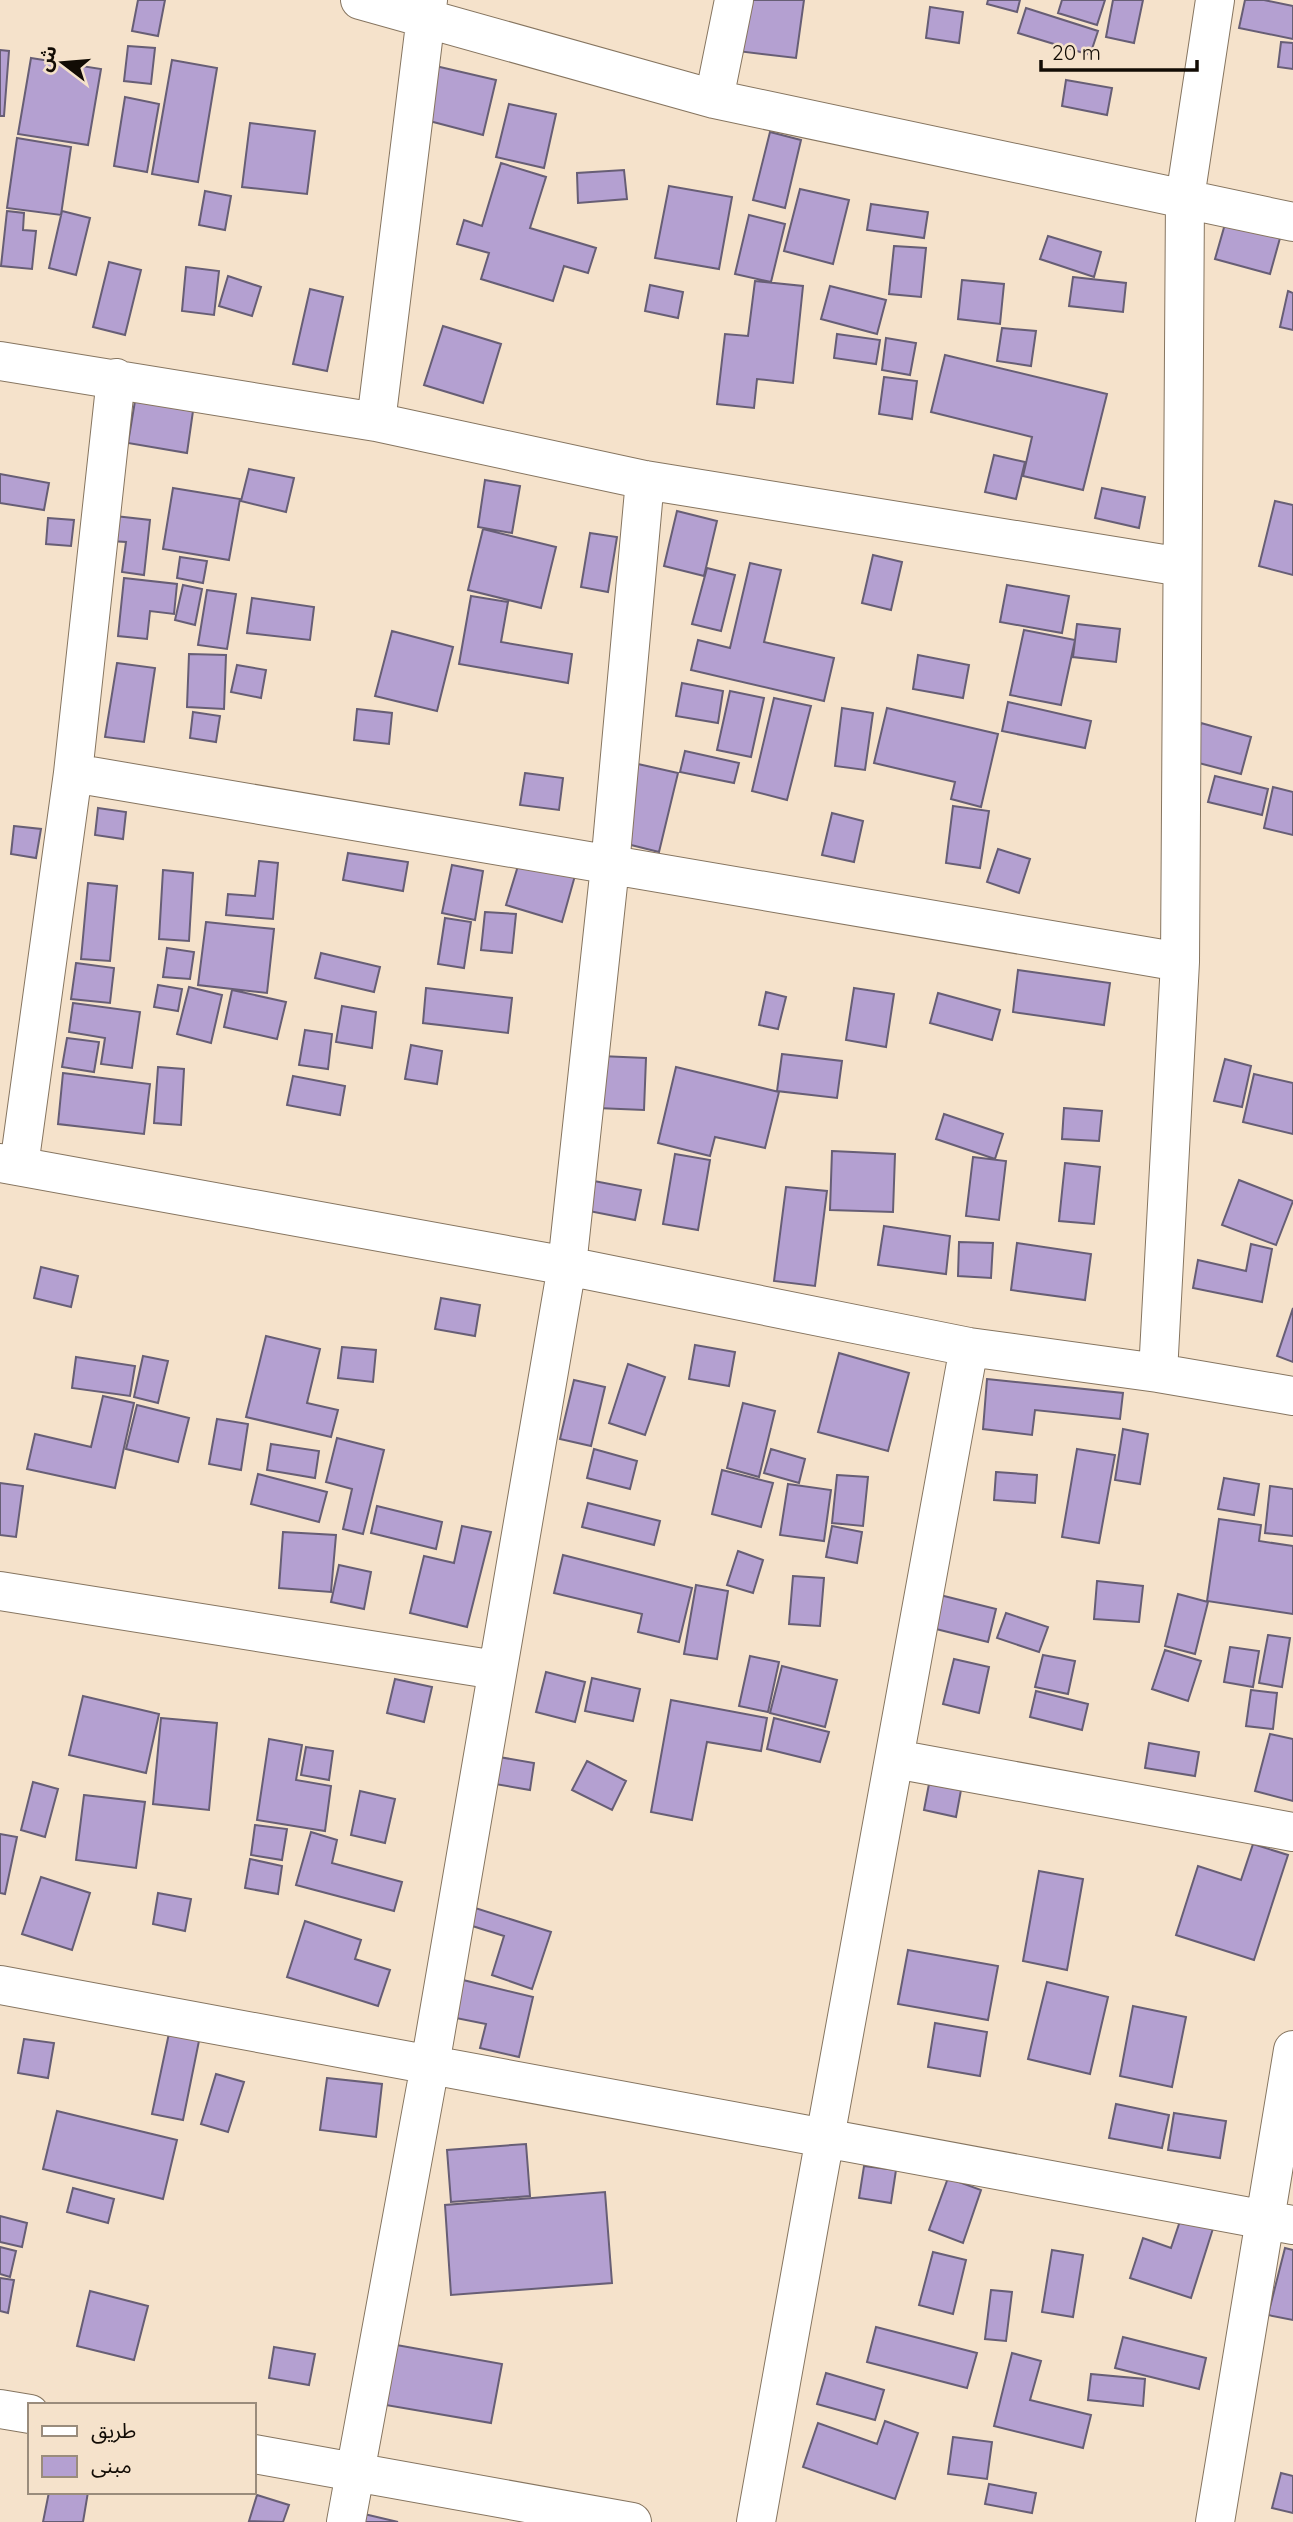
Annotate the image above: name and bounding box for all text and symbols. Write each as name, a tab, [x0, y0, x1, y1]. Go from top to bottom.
north arrow	[28, 28, 98, 98]
scale bar	[1041, 28, 1197, 72]
text: 20 m	[1052, 39, 1101, 65]
text: ش	[32, 42, 62, 74]
legend	[28, 2403, 256, 2494]
text: طريق	[91, 2417, 136, 2444]
text: مبنى	[91, 2452, 132, 2478]

